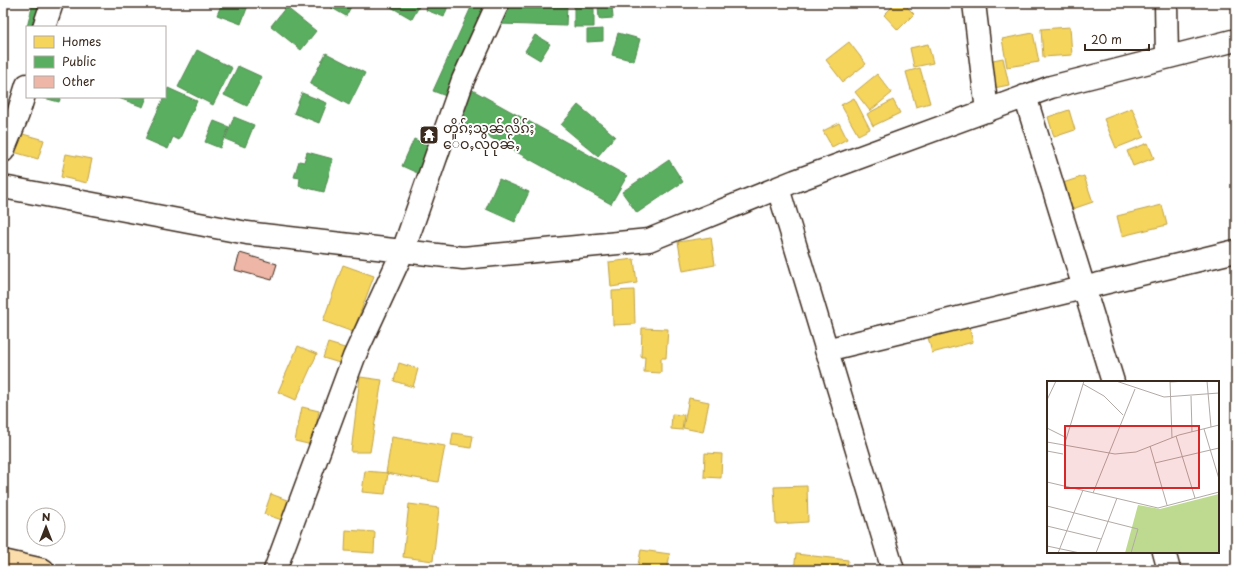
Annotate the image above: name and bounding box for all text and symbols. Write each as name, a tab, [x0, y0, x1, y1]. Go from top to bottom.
legend	[26, 26, 166, 98]
scale bar	[1085, 26, 1149, 52]
text: 20 m	[1091, 30, 1122, 48]
text: Homes	[62, 32, 101, 50]
text: Public	[62, 52, 96, 70]
text: Other	[62, 72, 95, 90]
place label: တိူၵ်ႈသွၼ်လိၵ်ႈ ေဝႇလုဝုၼ်ႇ	[443, 117, 534, 156]
temple icon: တိူၵ်ႈသွၼ်လိၵ်ႈ ေဝႇလုဝုၼ်ႇ	[418, 124, 440, 146]
inset map	[1047, 381, 1219, 553]
north arrow	[26, 507, 66, 547]
text: N	[42, 508, 51, 525]

